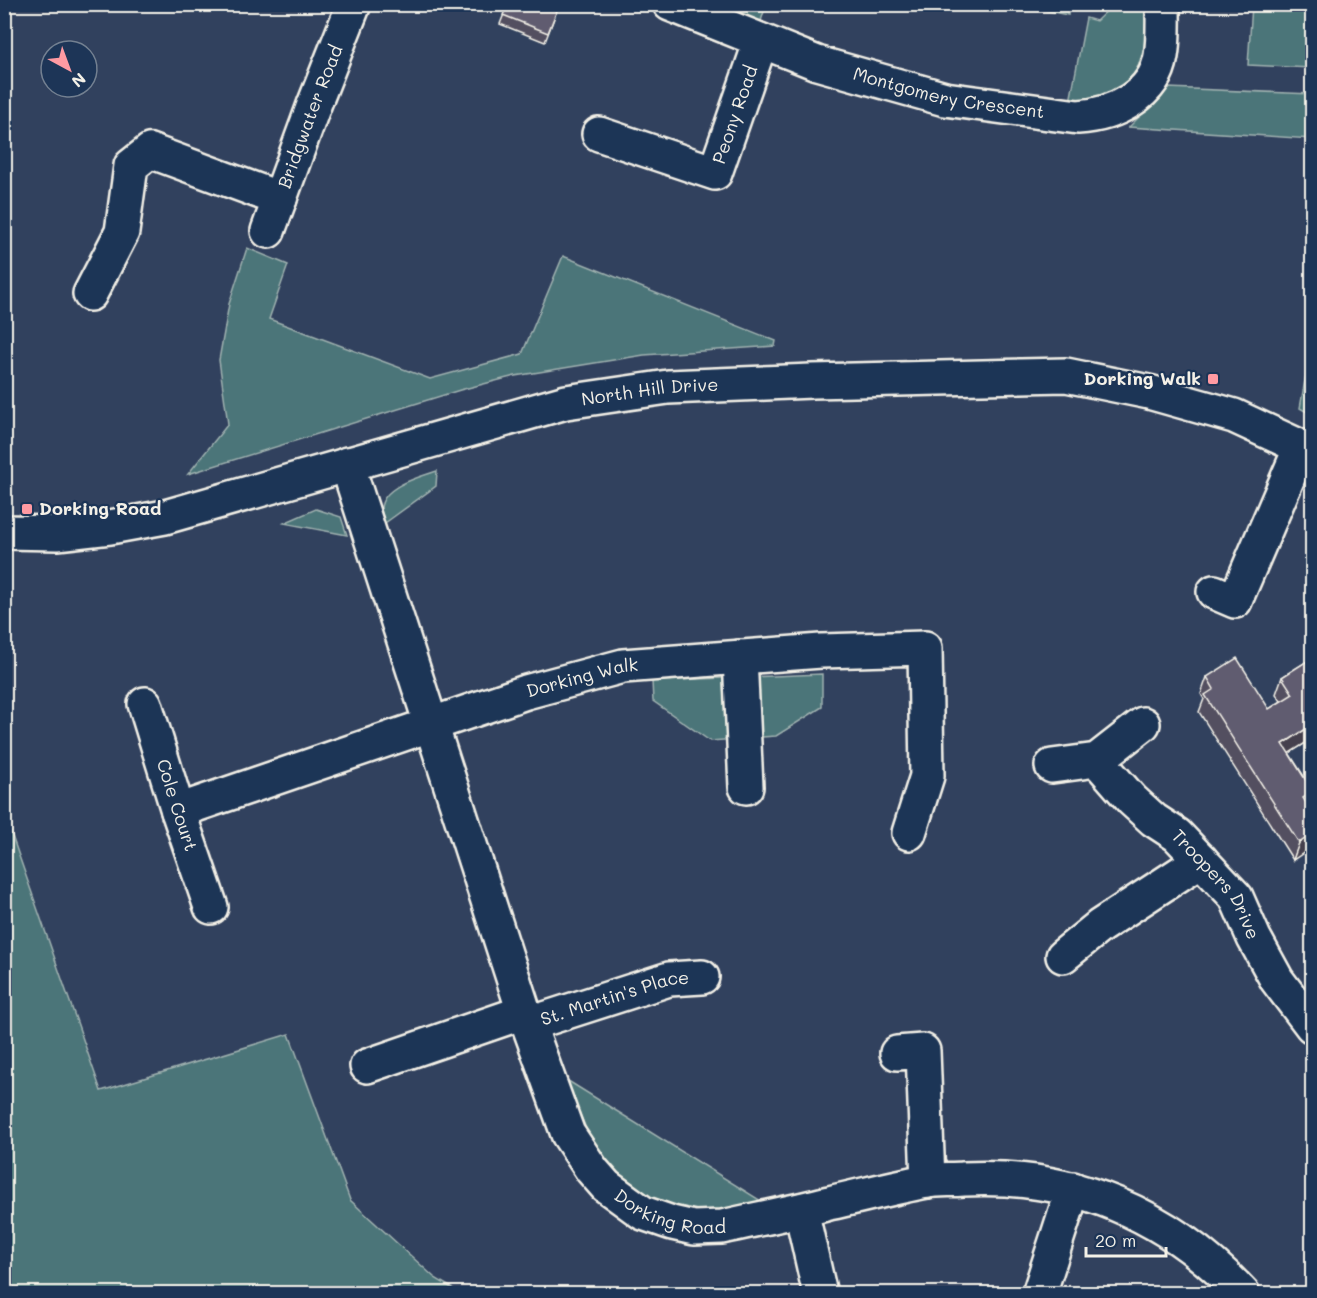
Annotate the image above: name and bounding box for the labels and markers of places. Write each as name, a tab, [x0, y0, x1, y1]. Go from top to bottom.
place label: Dorking Walk	[1084, 366, 1201, 390]
marker: Dorking Walk	[1206, 372, 1220, 386]
place label: Dorking Road	[39, 496, 161, 520]
marker: Dorking Road	[20, 502, 34, 516]

